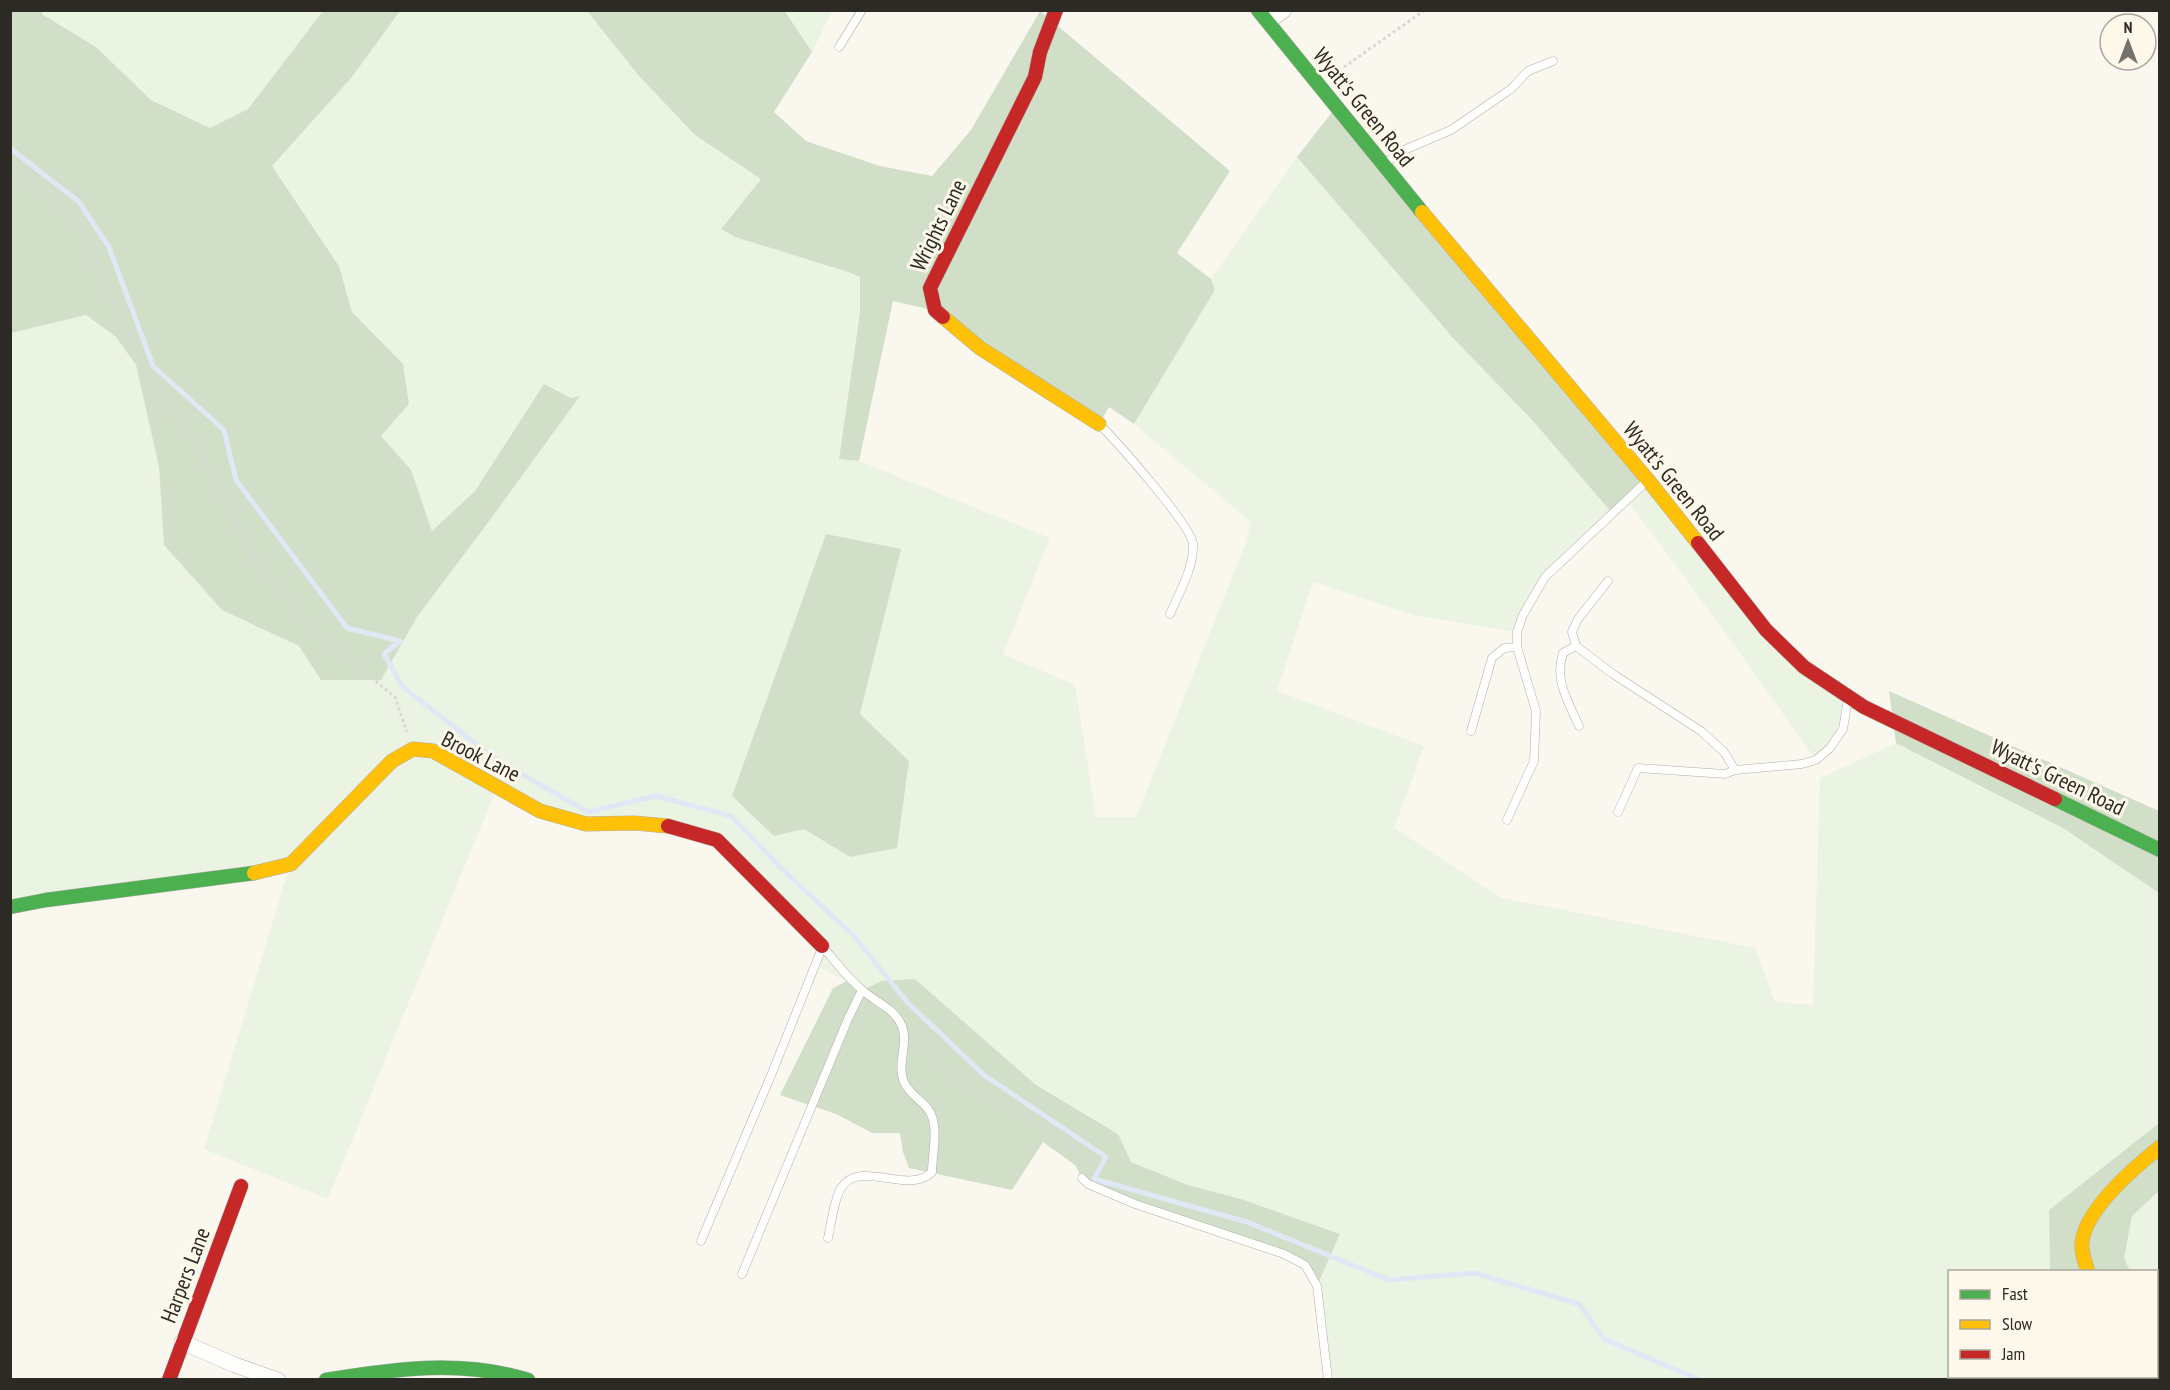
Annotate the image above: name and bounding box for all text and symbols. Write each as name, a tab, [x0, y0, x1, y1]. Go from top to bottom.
north arrow	[2098, 12, 2158, 72]
text: N	[2124, 17, 2132, 37]
street label: Wyatt's Green Road	[1307, 42, 1421, 172]
street label: Wrights Lane	[904, 175, 972, 275]
street label: Wyatt's Green Road	[1617, 416, 1731, 546]
street label: Brook Lane	[437, 724, 525, 788]
street label: Wyatt's Green Road	[1987, 733, 2129, 821]
street label: Harpers Lane	[154, 1223, 216, 1327]
legend	[1948, 1270, 2158, 1378]
text: Fast	[2002, 1282, 2028, 1305]
text: Slow	[2002, 1312, 2033, 1335]
text: Jam	[2001, 1342, 2025, 1365]

